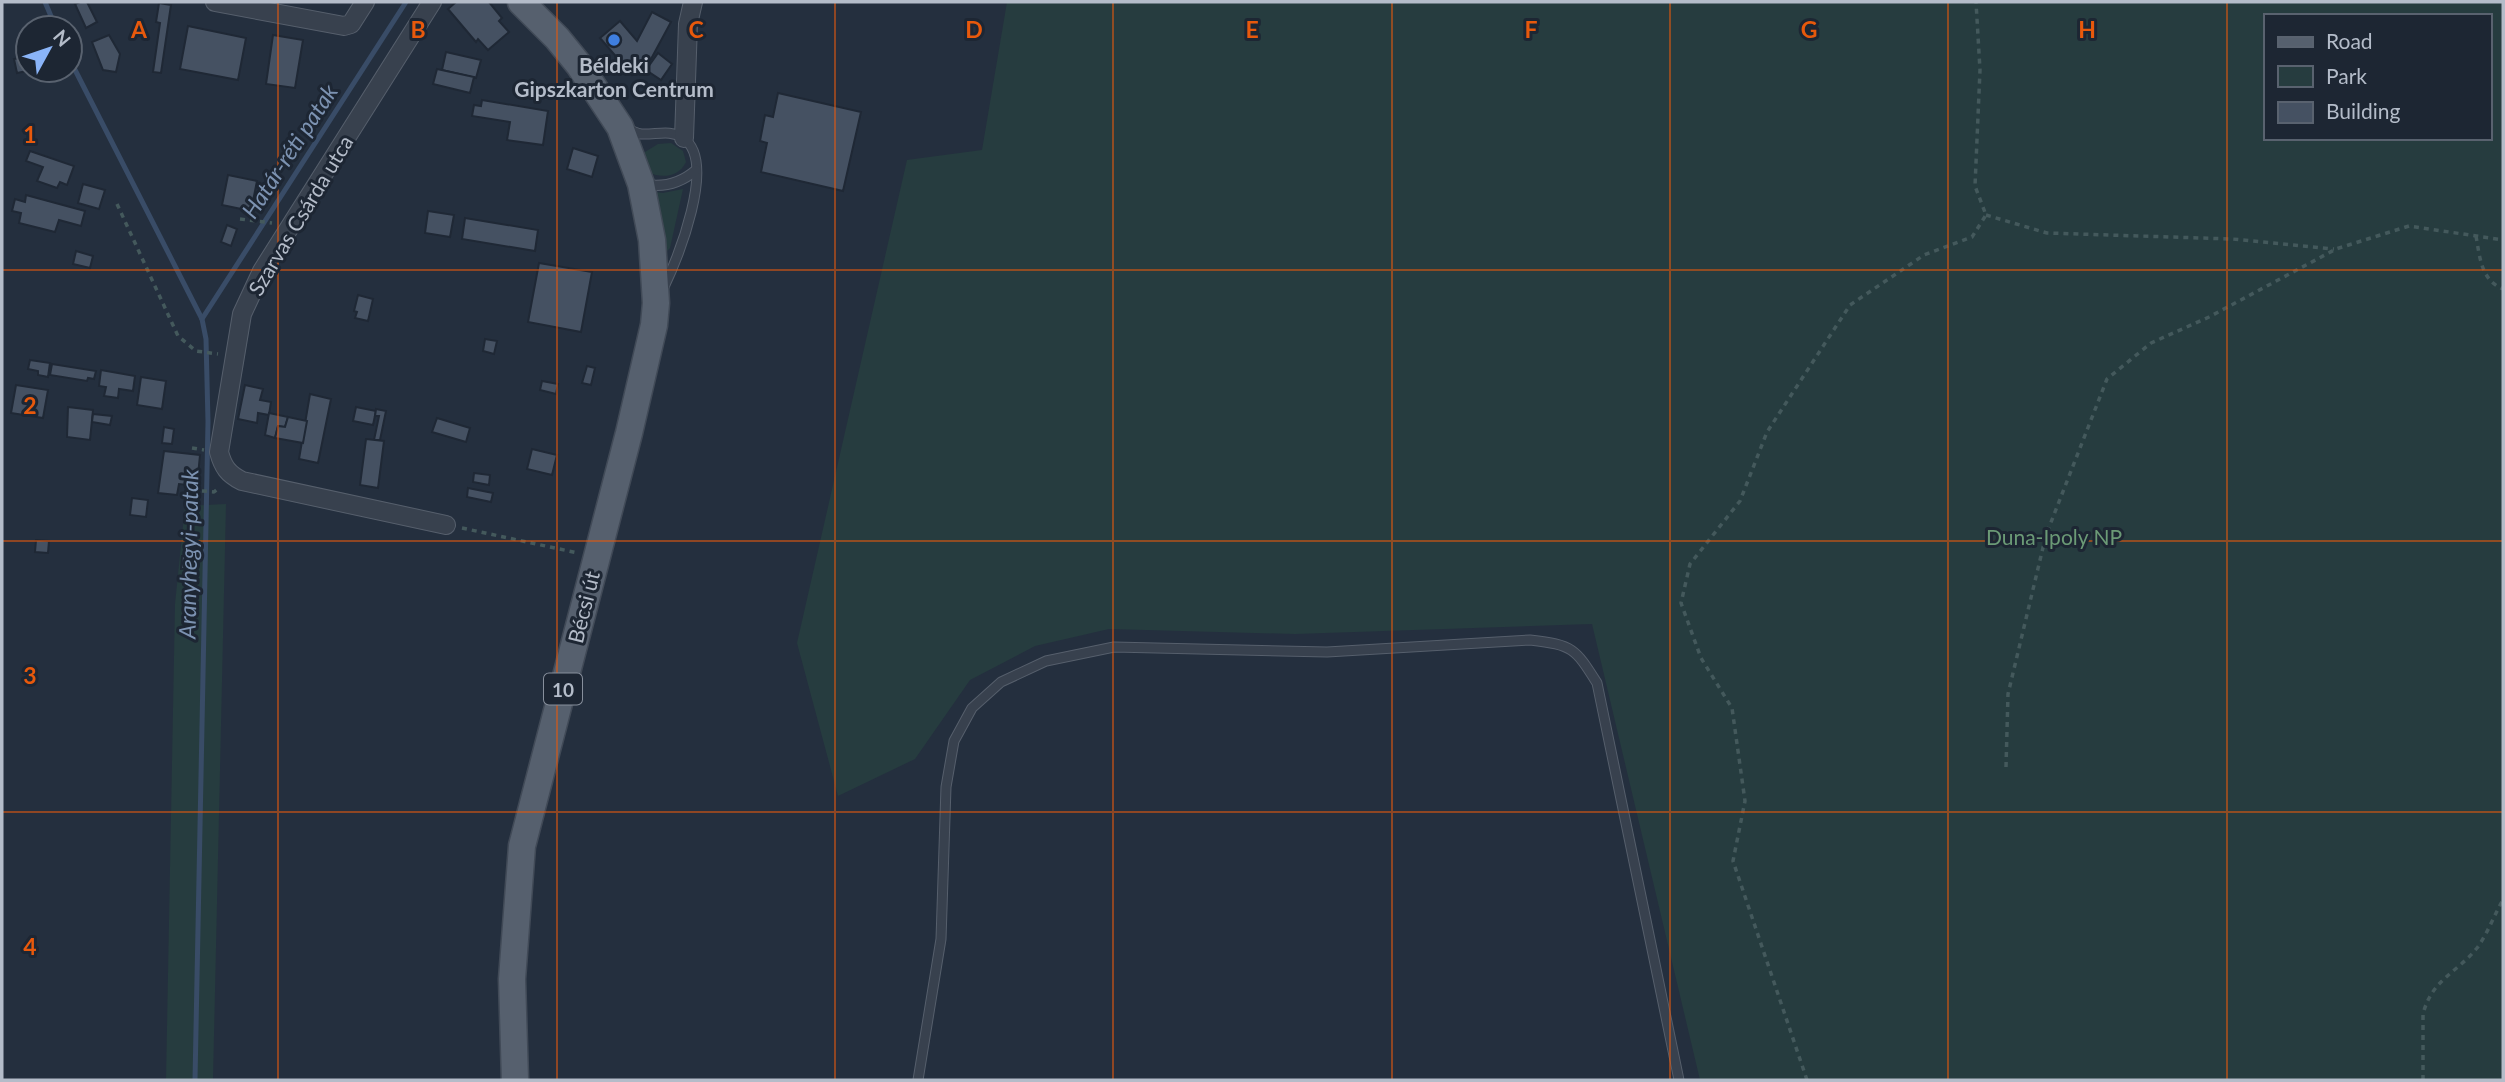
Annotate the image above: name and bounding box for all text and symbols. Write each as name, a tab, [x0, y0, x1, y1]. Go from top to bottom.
north arrow	[14, 14, 84, 84]
legend	[2264, 14, 2491, 140]
text: A	[130, 15, 148, 43]
text: B	[410, 15, 426, 43]
text: C	[688, 15, 704, 43]
text: D	[965, 15, 983, 43]
text: E	[1245, 15, 1259, 43]
text: F	[1524, 15, 1538, 43]
text: G	[1801, 15, 1817, 43]
text: H	[2078, 15, 2096, 43]
text: N	[49, 25, 76, 51]
text: Road	[2326, 28, 2373, 53]
marker: Béldeki Gipszkarton Centrum	[606, 32, 622, 48]
place label: Béldeki Gipszkarton Centrum	[514, 52, 714, 101]
text: Park	[2326, 63, 2367, 88]
water label: Határ-réti patak	[235, 78, 343, 223]
text: Building	[2326, 98, 2401, 123]
text: 1	[23, 120, 37, 148]
street label: Szarvas Csárda utca	[242, 130, 358, 300]
text: 2	[23, 391, 37, 419]
water label: Aranyhegyi-patak	[173, 468, 203, 640]
park label: Duna-Ipoly NP	[1986, 524, 2122, 549]
street label: Bécsi út	[562, 568, 604, 646]
text: 3	[23, 661, 37, 689]
road number: 10	[544, 674, 582, 704]
text: 4	[23, 932, 37, 960]

